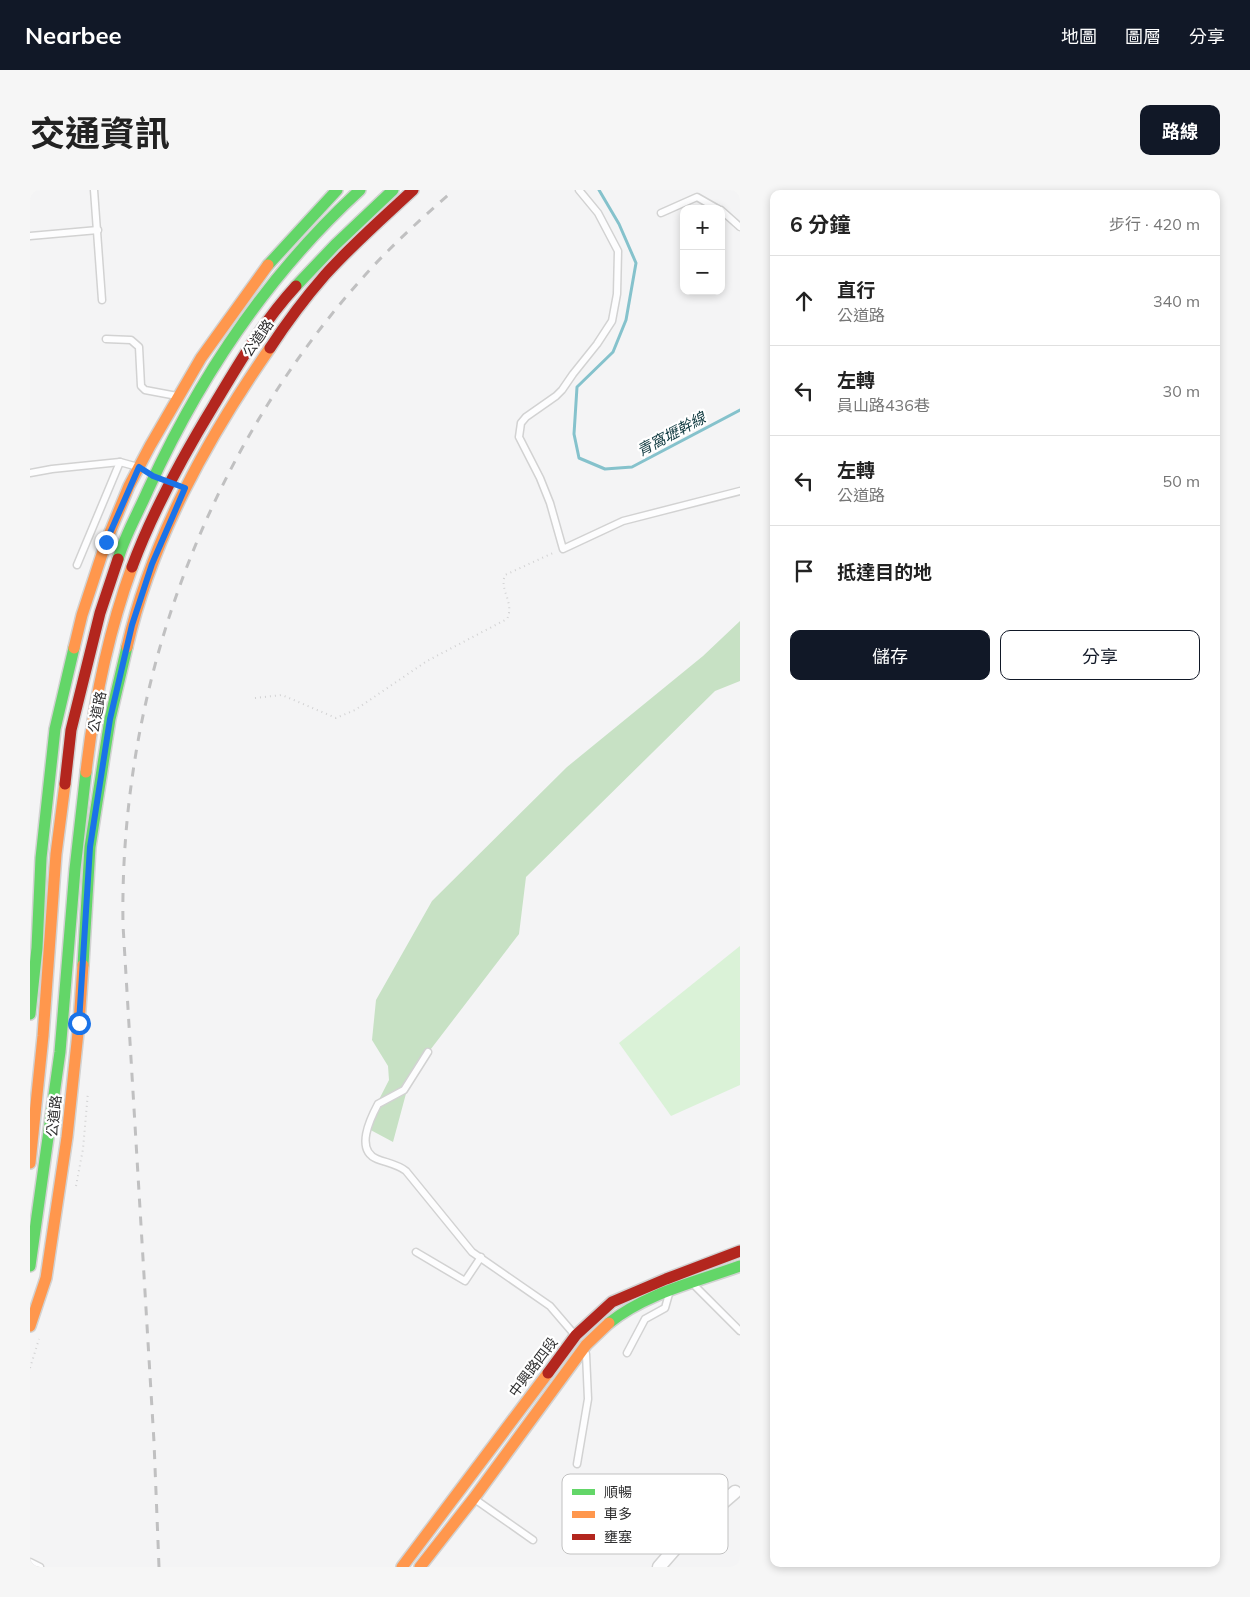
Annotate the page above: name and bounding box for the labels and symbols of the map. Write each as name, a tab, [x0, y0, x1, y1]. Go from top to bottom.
street label: 公道路	[239, 316, 277, 360]
water label: 青窩壢幹線	[633, 407, 710, 460]
route end	[95, 531, 118, 554]
street label: 公道路	[84, 690, 110, 734]
route start	[68, 1012, 91, 1035]
street label: 公道路	[43, 1094, 65, 1138]
street label: 中興路四段	[505, 1334, 561, 1400]
legend	[562, 1474, 728, 1554]
text: 順暢	[604, 1483, 632, 1501]
text: 車多	[604, 1505, 632, 1523]
text: 壅塞	[604, 1528, 632, 1546]

